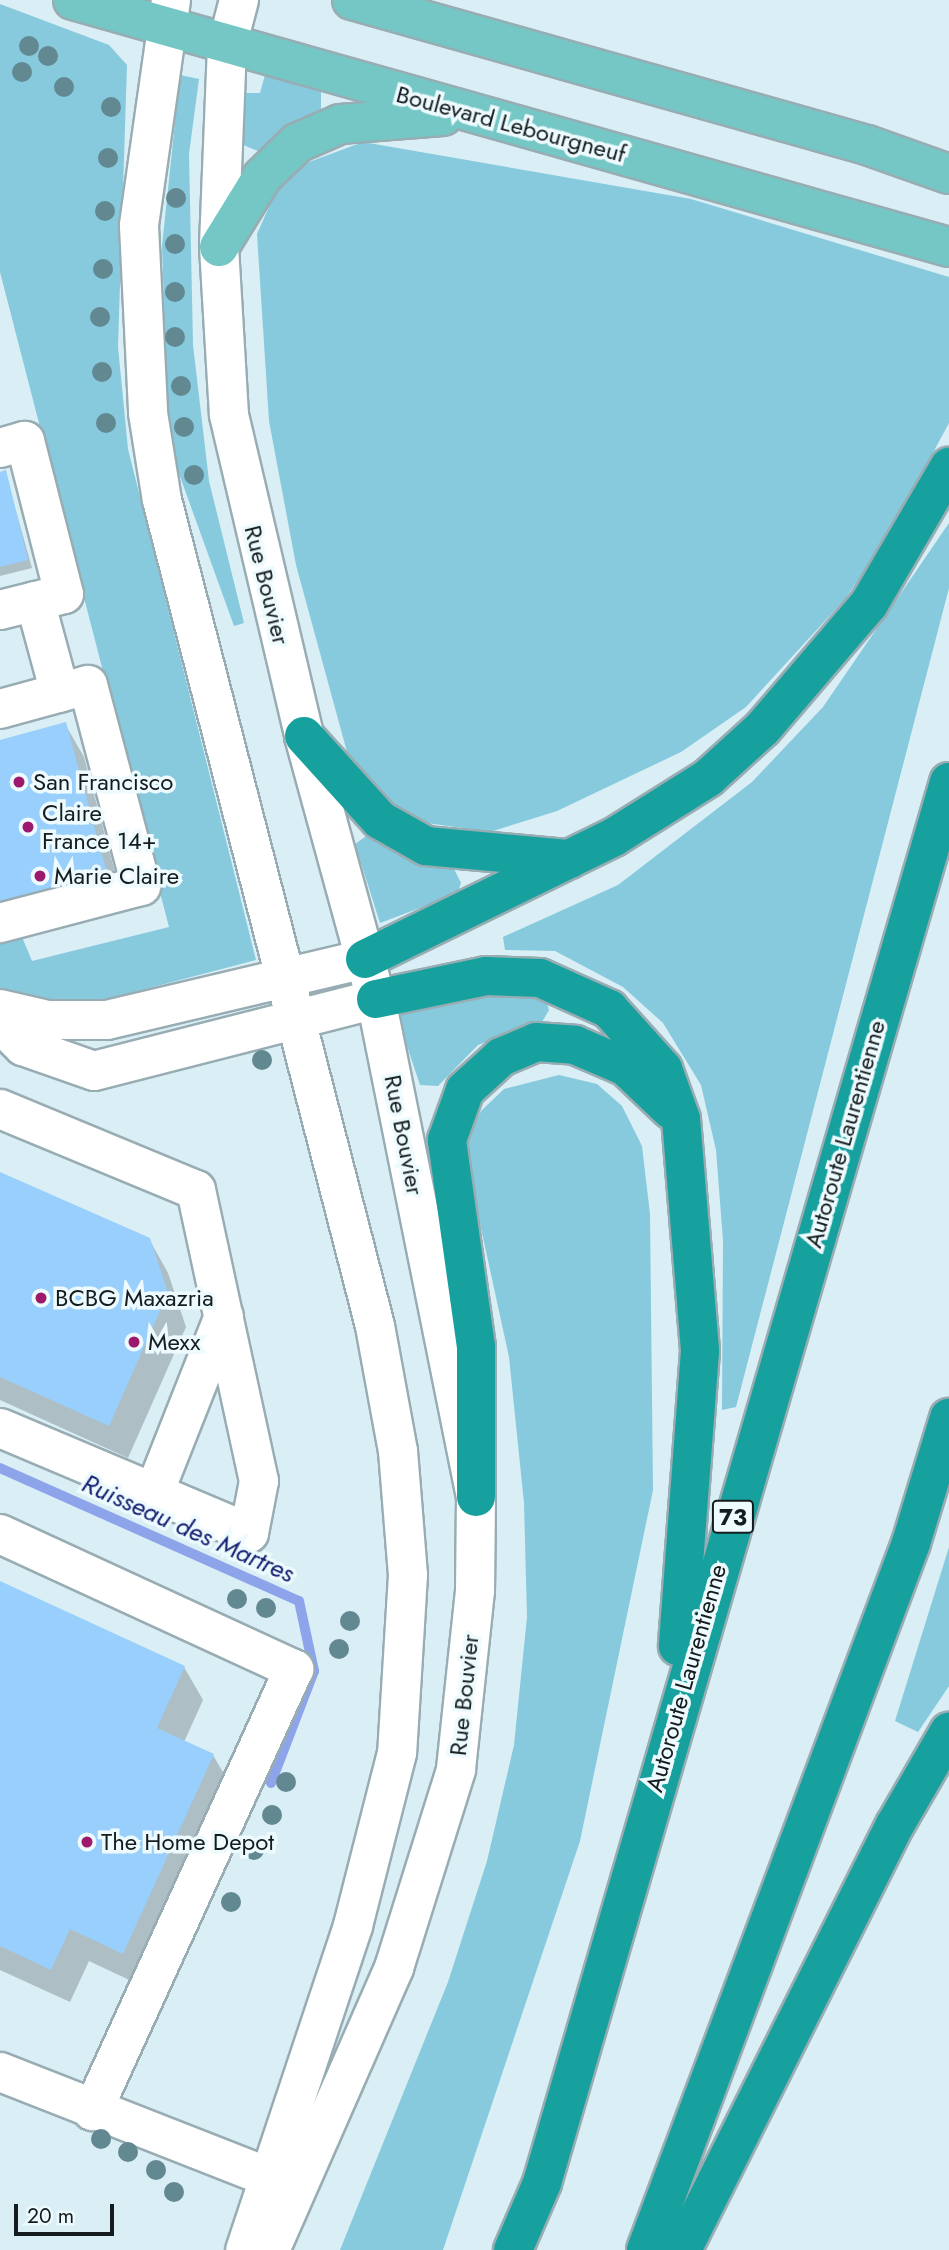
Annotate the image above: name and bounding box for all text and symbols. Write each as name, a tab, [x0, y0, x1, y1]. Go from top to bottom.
street label: Boulevard Lebourgneuf	[393, 80, 629, 168]
street label: Rue Bouvier	[238, 522, 296, 648]
place label: San Francisco	[33, 768, 173, 796]
marker: San Francisco	[11, 774, 27, 790]
place label: Claire France 14+	[42, 799, 156, 855]
marker: Claire France 14+	[20, 819, 36, 835]
place label: Marie Claire	[54, 862, 179, 890]
marker: Marie Claire	[32, 868, 48, 884]
street label: Autoroute Laurentienne	[799, 1017, 891, 1251]
street label: Rue Bouvier	[378, 1072, 430, 1198]
place label: BCBG Maxazria	[55, 1284, 214, 1312]
marker: BCBG Maxazria	[33, 1290, 49, 1306]
place label: Mexx	[148, 1328, 200, 1356]
marker: Mexx	[126, 1334, 142, 1350]
water label: Ruisseau des Martres	[77, 1468, 299, 1590]
road number: 73	[710, 1498, 756, 1536]
street label: Autoroute Laurentienne	[640, 1561, 732, 1795]
street label: Rue Bouvier	[443, 1633, 485, 1757]
place label: The Home Depot	[101, 1828, 274, 1856]
marker: The Home Depot	[79, 1834, 95, 1850]
scale bar	[18, 2190, 117, 2234]
text: 20 m	[27, 2201, 74, 2231]

